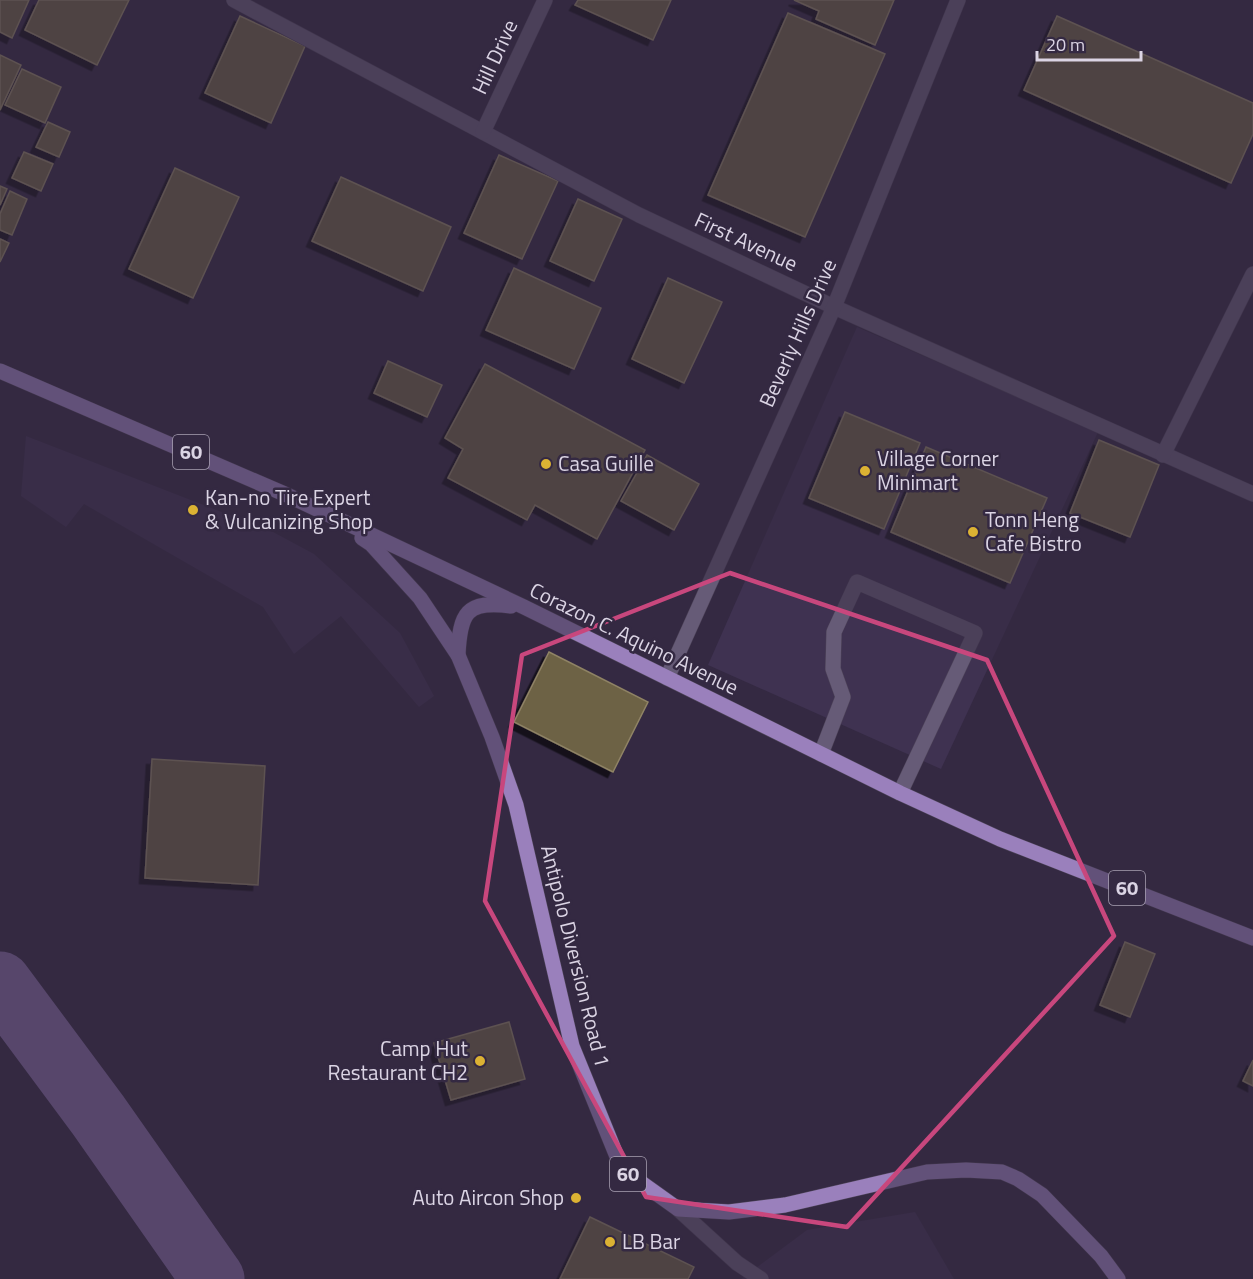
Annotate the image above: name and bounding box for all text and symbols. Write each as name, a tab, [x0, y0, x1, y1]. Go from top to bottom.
street label: Hill Drive	[463, 14, 525, 99]
scale bar	[1037, 24, 1140, 62]
text: 20 m	[1046, 31, 1085, 58]
street label: First Avenue	[690, 203, 803, 279]
street label: Beverly Hills Drive	[750, 253, 844, 412]
road number: 60	[173, 435, 209, 469]
place label: Village Corner Minimart	[877, 442, 999, 498]
place label: Casa Guille	[558, 447, 654, 479]
marker: Casa Guille	[539, 457, 553, 471]
marker: Village Corner Minimart	[858, 464, 872, 478]
place label: Kan-no Tire Expert & Vulcanizing Shop	[205, 481, 373, 537]
marker: Kan-no Tire Expert & Vulcanizing Shop	[186, 503, 200, 517]
place label: Tonn Heng Cafe Bistro	[985, 503, 1082, 559]
marker: Tonn Heng Cafe Bistro	[966, 525, 980, 539]
street label: Corazon C. Aquino Avenue	[525, 574, 744, 703]
street label: Antipolo Diversion Road 1	[533, 841, 619, 1070]
road number: 60	[1109, 871, 1145, 905]
place label: Camp Hut Restaurant CH2	[327, 1032, 469, 1088]
marker: Camp Hut Restaurant CH2	[473, 1054, 487, 1068]
road number: 60	[610, 1157, 646, 1191]
place label: Auto Aircon Shop	[412, 1181, 564, 1213]
marker: Auto Aircon Shop	[569, 1191, 583, 1205]
place label: LB Bar	[622, 1225, 680, 1257]
marker: LB Bar	[603, 1235, 617, 1249]

